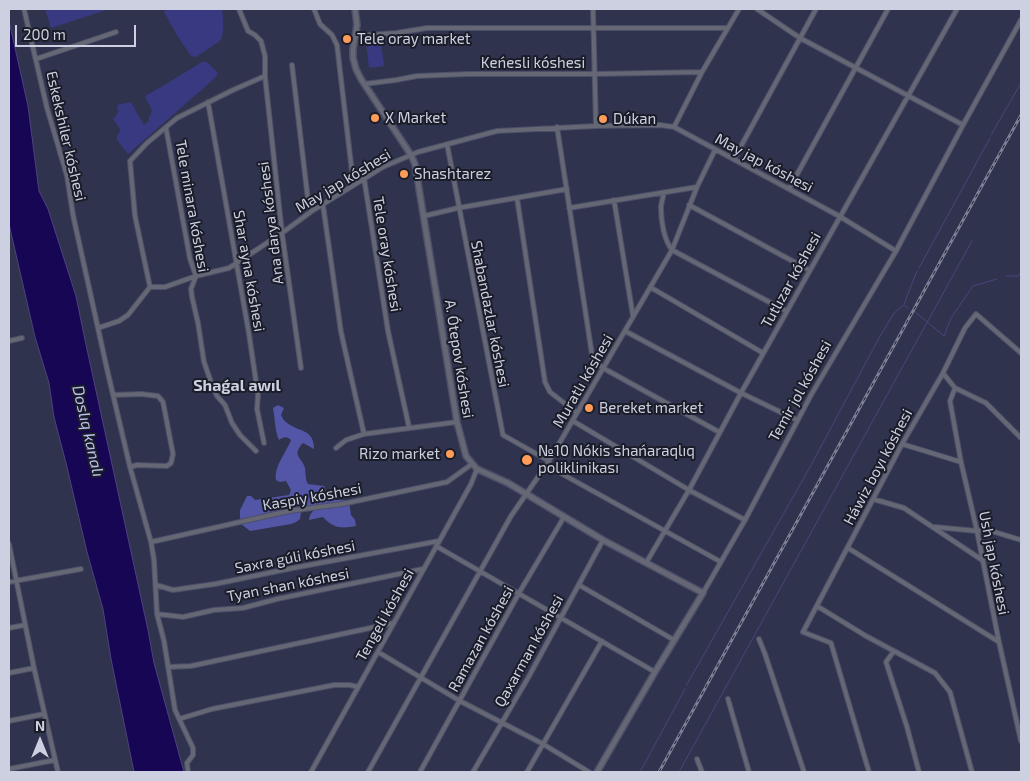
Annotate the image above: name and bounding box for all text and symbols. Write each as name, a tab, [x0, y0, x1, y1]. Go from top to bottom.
scale bar	[18, 15, 139, 47]
text: 200 m	[23, 25, 66, 43]
place label: Tele oray market	[357, 30, 471, 48]
marker: Tele oray market	[341, 33, 353, 45]
street label: Keńesli kóshesi	[481, 54, 585, 72]
street label: Eskekshiler kóshesi	[42, 69, 90, 203]
place label: X Market	[385, 109, 446, 127]
place label: Dúkan	[613, 110, 656, 128]
marker: X Market	[369, 112, 381, 124]
marker: Dúkan	[597, 113, 609, 125]
street label: May jap kóshesi	[712, 130, 816, 196]
street label: Tele minara kóshesi	[172, 138, 212, 274]
street label: May jap kóshesi	[292, 145, 394, 217]
street label: Ana darya kóshesi	[255, 161, 287, 285]
place label: Shashtarez	[414, 165, 491, 183]
marker: Shashtarez	[398, 168, 410, 180]
street label: Tele oray kóshesi	[369, 195, 405, 313]
street label: Shar ayna kóshesi	[229, 209, 269, 333]
street label: Tutlızar kóshesi	[757, 229, 825, 331]
street label: Shabandazlar kóshesi	[467, 239, 513, 389]
street label: A. Ótepov kóshesi	[441, 298, 477, 420]
street label: Muratlı kóshesi	[549, 331, 617, 431]
street label: Temir jol kóshesi	[765, 337, 835, 445]
district label: Shaǵal awıl	[193, 376, 281, 396]
water label: Doslıq kanalı	[68, 383, 108, 479]
place label: Bereket market	[599, 399, 703, 417]
marker: Bereket market	[583, 402, 595, 414]
street label: Háwiz boyı kóshesi	[840, 406, 916, 528]
place label: №10 Nókis shańaraqlıq poliklinikası	[538, 442, 695, 477]
place label: Rizo market	[359, 445, 440, 463]
marker: Rizo market	[444, 448, 456, 460]
marker: №10 Nókis shańaraqlıq poliklinikası	[520, 453, 534, 467]
street label: Kaspiy kóshesi	[261, 479, 363, 515]
street label: Ush jap kóshesi	[975, 510, 1013, 616]
street label: Saxra gúli kóshesi	[233, 537, 357, 577]
street label: Tyan shan kóshesi	[225, 564, 351, 606]
street label: Tengeli kóshesi	[352, 565, 418, 665]
street label: Ramazan kóshesi	[444, 583, 518, 695]
street label: Qaxarman kóshesi	[491, 592, 567, 710]
north arrow	[15, 716, 65, 766]
text: N	[35, 717, 45, 734]

